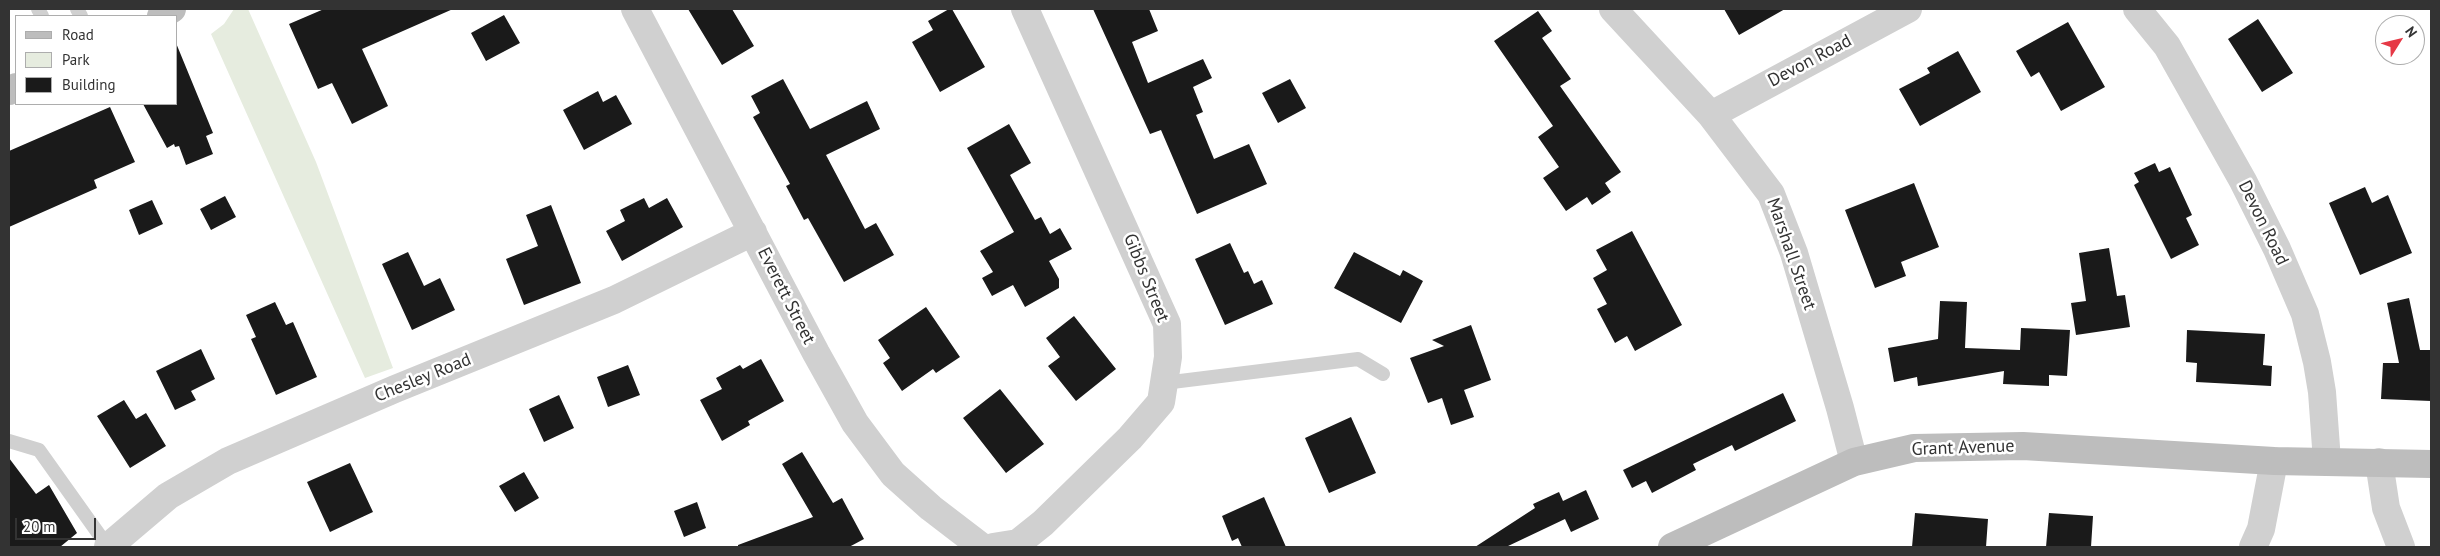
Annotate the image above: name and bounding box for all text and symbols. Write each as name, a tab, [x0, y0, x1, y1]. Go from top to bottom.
legend	[15, 15, 178, 105]
north arrow	[2375, 15, 2425, 65]
text: N	[2401, 23, 2421, 41]
text: Road	[62, 25, 94, 44]
street label: Devon Road	[1765, 30, 1855, 92]
text: Park	[62, 50, 90, 69]
text: Building	[62, 75, 116, 94]
street label: Devon Road	[2233, 177, 2293, 269]
street label: Marshall Street	[1762, 195, 1820, 313]
street label: Gibbs Street	[1118, 231, 1174, 325]
street label: Everett Street	[752, 244, 820, 348]
street label: Chesley Road	[372, 349, 474, 407]
street label: Grant Avenue	[1911, 435, 2015, 461]
scale bar	[18, 508, 99, 540]
text: 20 m	[23, 517, 56, 536]

